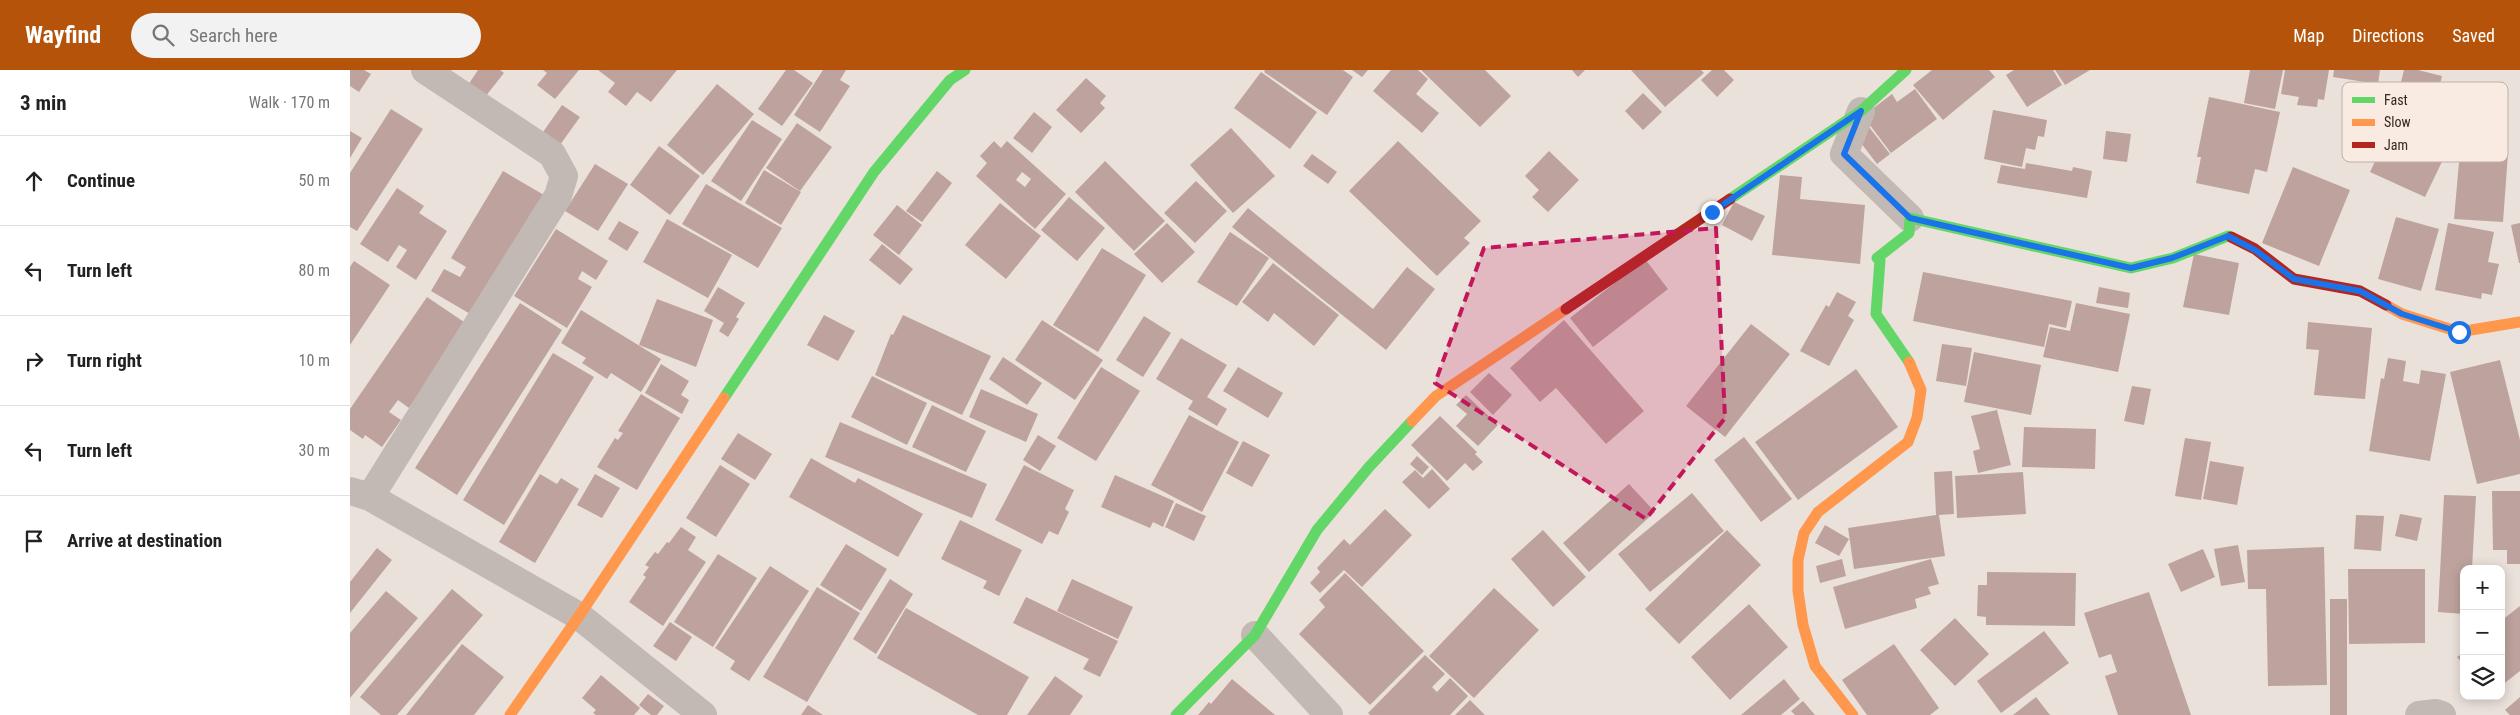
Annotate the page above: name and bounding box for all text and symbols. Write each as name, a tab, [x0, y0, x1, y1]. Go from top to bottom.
search box	[131, 13, 481, 58]
text: Wayfind	[25, 21, 101, 49]
icon: search	[149, 21, 177, 49]
text: Search here	[189, 24, 278, 47]
text: Map	[2293, 25, 2324, 46]
text: Directions	[2352, 25, 2424, 46]
text: Saved	[2452, 25, 2495, 46]
legend	[2342, 82, 2508, 162]
text: 3 min	[20, 91, 67, 115]
text: Fast	[2384, 92, 2408, 108]
text: Walk · 170 m	[249, 93, 330, 112]
text: Slow	[2384, 114, 2411, 130]
text: Jam	[2384, 137, 2408, 153]
icon: ahead	[20, 167, 48, 195]
text: Continue	[67, 169, 135, 192]
text: 50 m	[298, 171, 330, 190]
route end	[1701, 201, 1724, 224]
icon: left	[20, 257, 48, 285]
text: Turn left	[67, 259, 132, 282]
text: 80 m	[298, 261, 330, 280]
route start	[2448, 321, 2471, 344]
icon: right	[20, 347, 48, 375]
text: Turn right	[67, 349, 142, 372]
text: 10 m	[298, 351, 330, 370]
icon: left	[20, 437, 48, 465]
text: Turn left	[67, 439, 132, 462]
text: 30 m	[298, 441, 330, 460]
icon: arrive	[20, 527, 48, 555]
text: Arrive at destination	[67, 529, 222, 552]
map controls	[2460, 565, 2505, 700]
button: +	[2460, 565, 2505, 610]
button: −	[2460, 610, 2505, 655]
button: layers	[2460, 655, 2505, 700]

